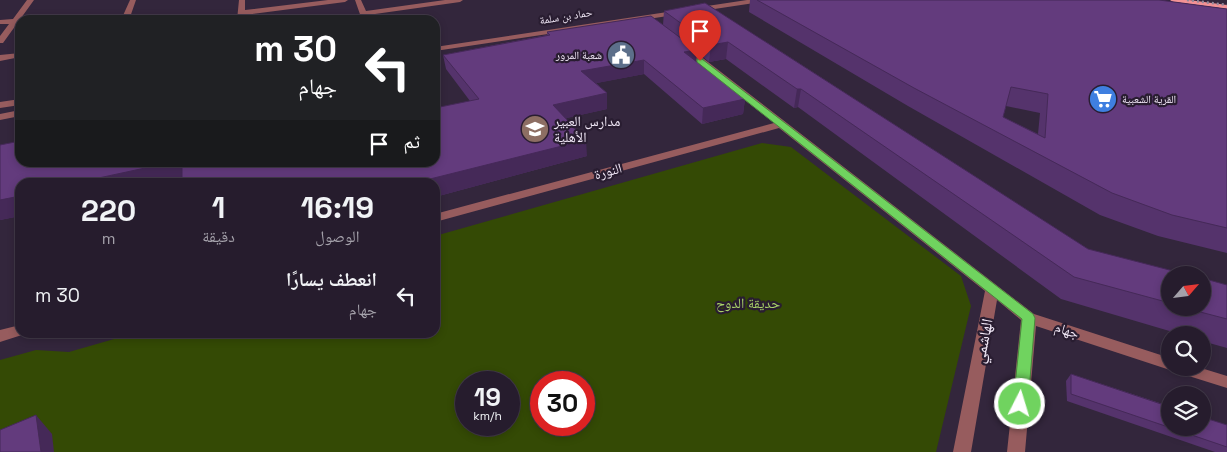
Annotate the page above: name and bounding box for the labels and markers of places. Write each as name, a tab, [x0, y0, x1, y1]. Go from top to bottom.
pin	[679, 10, 721, 61]
public building icon: شعبة المرور	[606, 40, 636, 70]
place label: شعبة المرور	[555, 48, 602, 62]
supermarket icon: القرية الشعبية	[1088, 84, 1118, 114]
place label: القرية الشعبية	[1122, 92, 1176, 106]
place label: مدارس العبير الأهلية	[553, 112, 620, 146]
school or university icon: مدارس العبير الأهلية	[520, 114, 550, 144]

